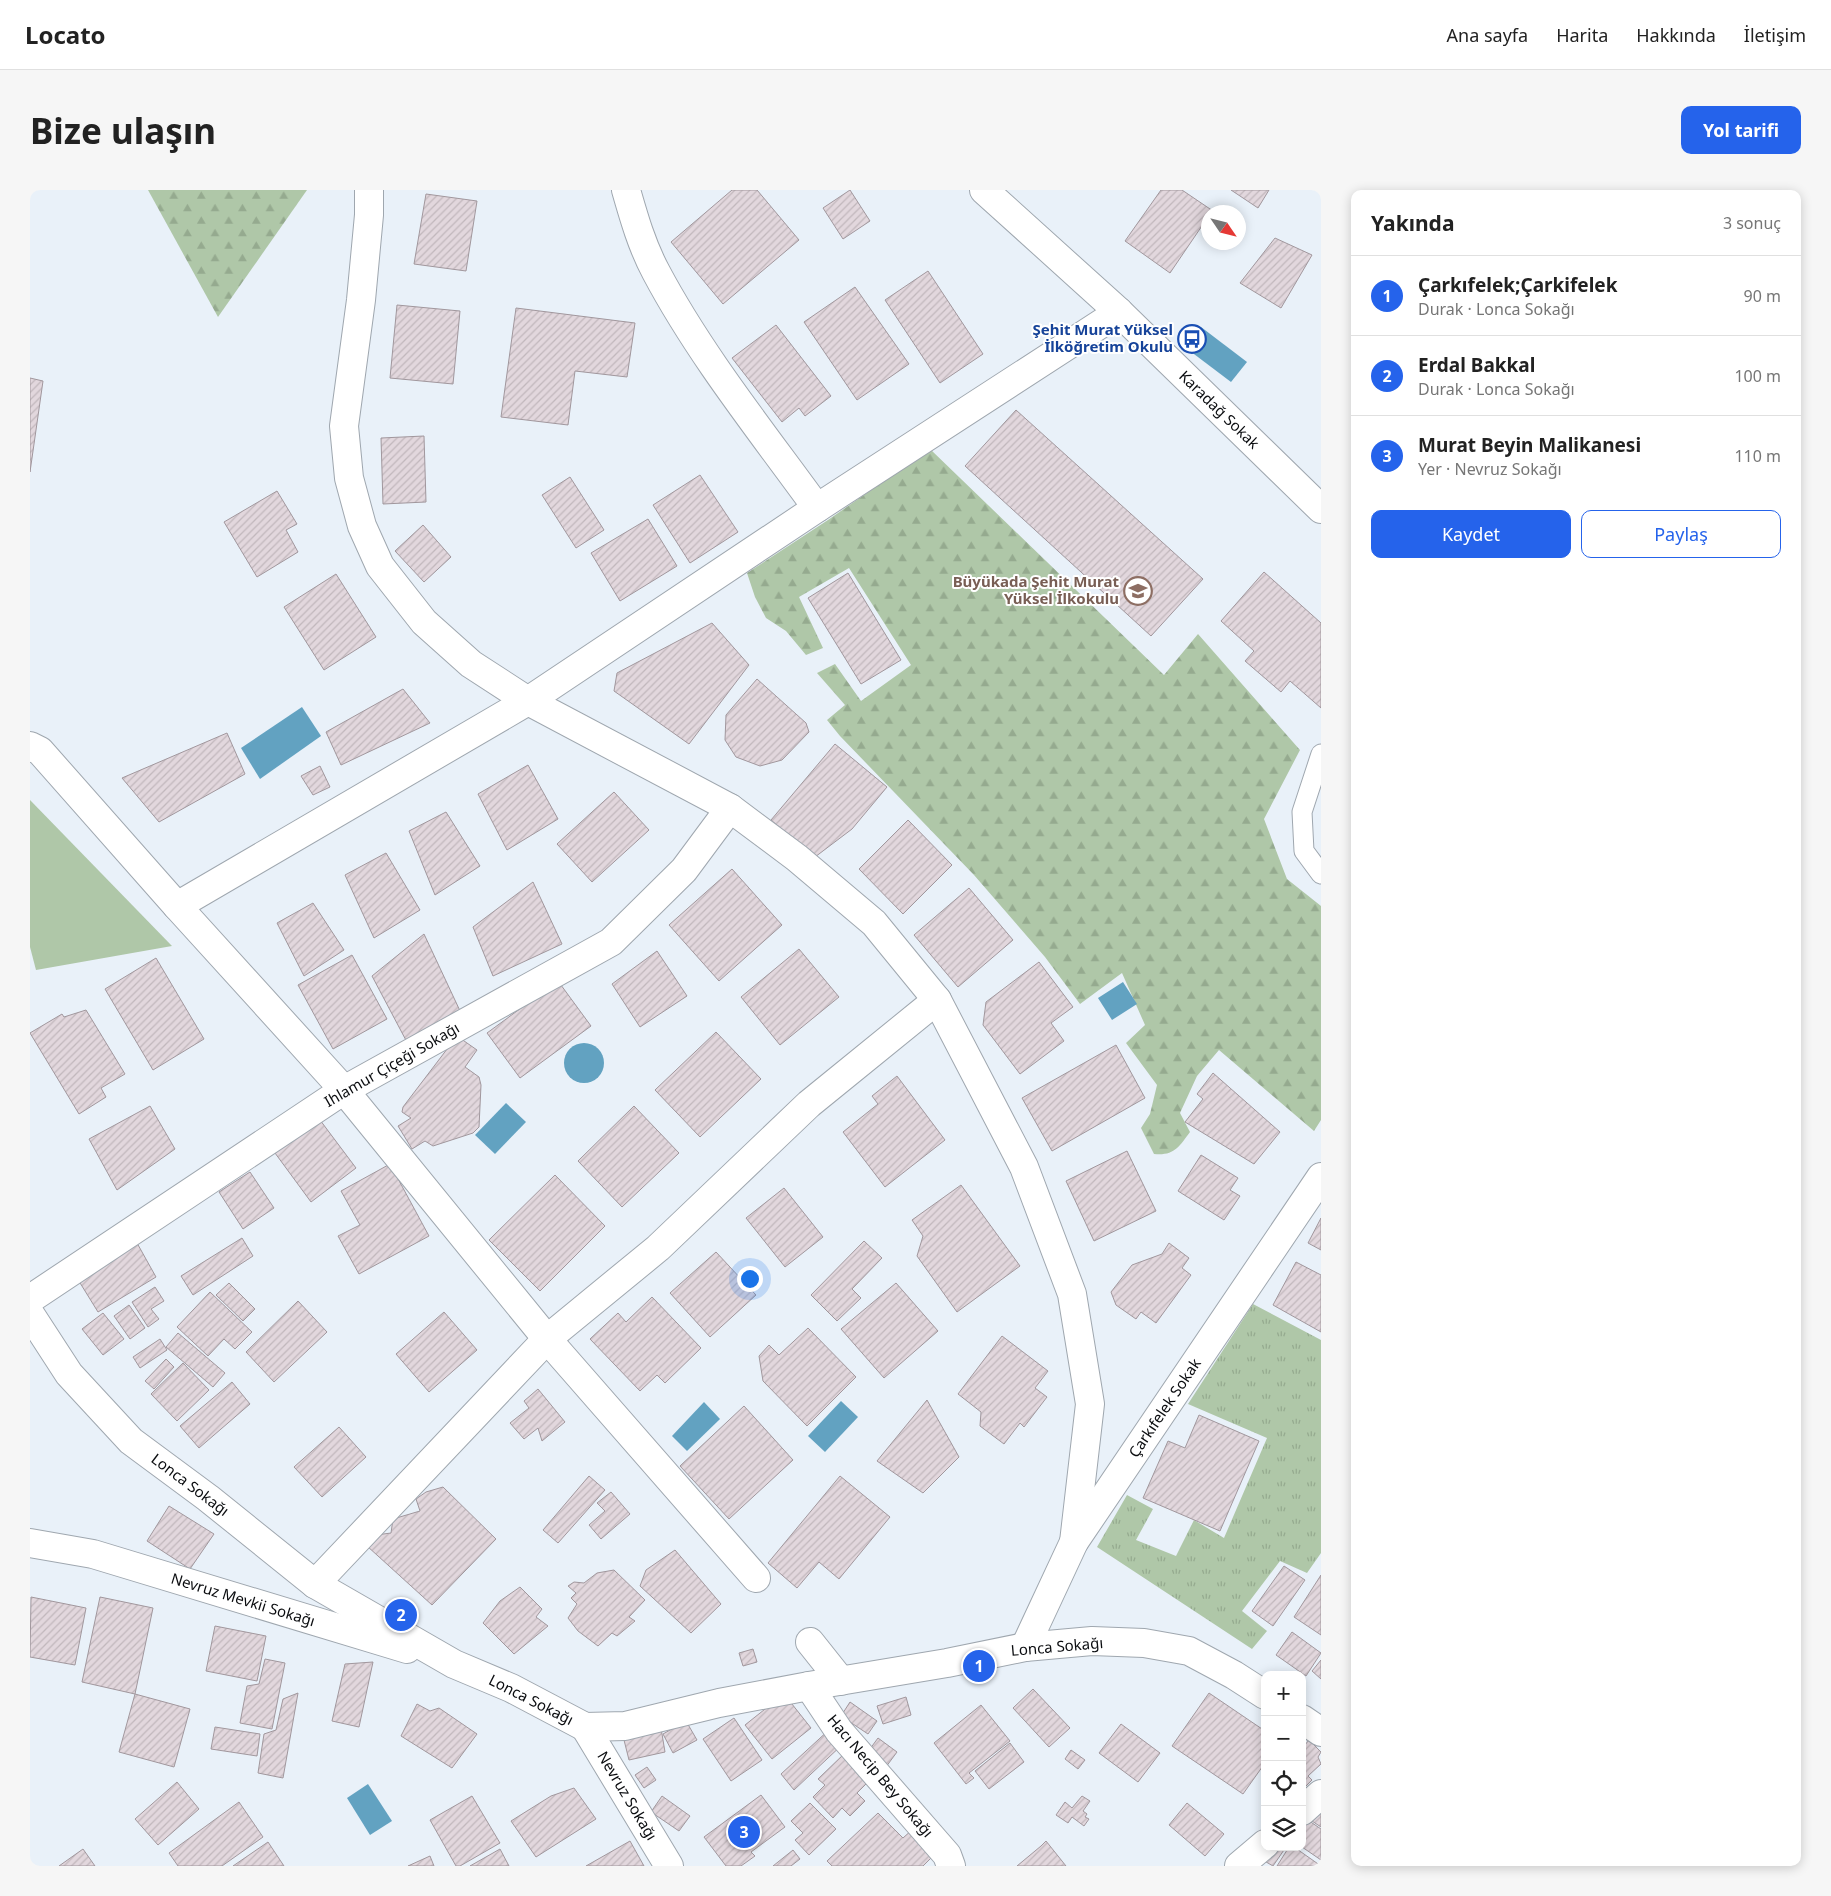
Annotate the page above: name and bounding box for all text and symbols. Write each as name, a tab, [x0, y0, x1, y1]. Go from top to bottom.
text: Locato	[25, 18, 106, 51]
text: Ana sayfa	[1447, 23, 1528, 47]
text: Harita	[1556, 23, 1608, 47]
text: Hakkında	[1636, 23, 1716, 47]
text: İletişim	[1744, 23, 1806, 47]
button: Yol tarifi	[1681, 106, 1801, 154]
text: Bize ulaşın	[30, 107, 216, 154]
north arrow	[1201, 205, 1246, 250]
text: Yakında	[1371, 209, 1454, 237]
text: 3 sonuç	[1723, 212, 1781, 234]
text: Çarkıfelek;Çarkifelek	[1418, 272, 1617, 298]
text: 1	[1382, 285, 1392, 307]
text: 90 m	[1744, 285, 1781, 307]
text: Durak · Lonca Sokağı	[1418, 298, 1575, 320]
place label: Şehit Murat Yüksel İlköğretim Okulu	[1032, 319, 1173, 356]
bus stop icon: Şehit Murat Yüksel İlköğretim Okulu	[1177, 324, 1207, 354]
text: Erdal Bakkal	[1418, 352, 1535, 378]
text: 2	[1382, 365, 1392, 387]
text: 100 m	[1734, 365, 1781, 387]
street label: Karadağ Sokak	[1175, 366, 1264, 453]
text: Durak · Lonca Sokağı	[1418, 378, 1575, 400]
text: Murat Beyin Malikanesi	[1418, 432, 1641, 458]
text: 3	[1382, 445, 1392, 467]
text: 110 m	[1734, 445, 1781, 467]
text: Yer · Nevruz Sokağı	[1418, 458, 1562, 480]
button: Kaydet	[1371, 510, 1571, 558]
button: Paylaş	[1581, 510, 1781, 558]
place label: Büyükada Şehit Murat Yüksel İlkokulu	[953, 571, 1119, 608]
school or university icon: Büyükada Şehit Murat Yüksel İlkokulu	[1123, 576, 1153, 606]
street label: Ihlamur Çiçeği Sokağı	[320, 1017, 463, 1111]
your location	[737, 1266, 763, 1292]
street label: Çarkıfelek Sokak	[1124, 1354, 1205, 1461]
street label: Lonca Sokağı	[148, 1448, 234, 1520]
street label: Nevruz Mevkii Sokağı	[169, 1568, 318, 1630]
pin: 2	[385, 1596, 417, 1634]
street label: Lonca Sokağı	[1010, 1632, 1104, 1660]
pin: 1	[963, 1647, 995, 1685]
street label: Lonca Sokağı	[486, 1669, 577, 1729]
map controls	[1261, 1671, 1306, 1851]
button: +	[1261, 1671, 1306, 1716]
street label: Hacı Necip Bey Sokağı	[823, 1710, 938, 1841]
button: −	[1261, 1716, 1306, 1761]
street label: Nevruz Sokağı	[593, 1747, 662, 1844]
button: locate	[1261, 1761, 1306, 1806]
button: layers	[1261, 1806, 1306, 1851]
pin: 3	[728, 1813, 760, 1851]

